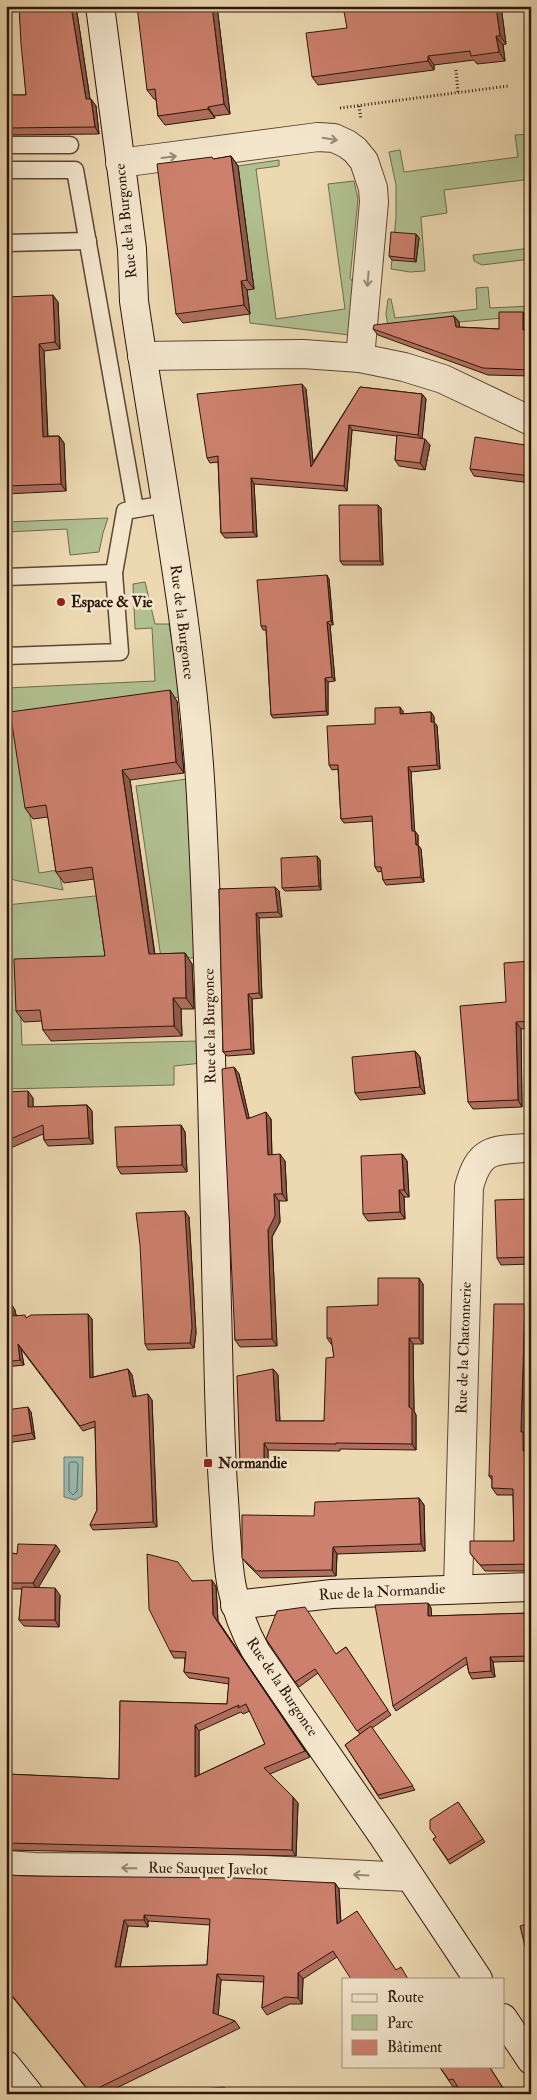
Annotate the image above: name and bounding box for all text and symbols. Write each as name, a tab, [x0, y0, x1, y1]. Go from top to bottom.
one-way arrow	[321, 134, 337, 144]
one-way arrow	[160, 152, 176, 162]
street label: Rue de la Burgonce	[111, 163, 141, 279]
one-way arrow	[363, 271, 373, 287]
street label: Rue de la Burgonce	[166, 564, 198, 680]
place label: Espace & Vie	[71, 593, 153, 613]
marker: Espace & Vie	[55, 596, 67, 608]
street label: Rue de la Burgonce	[199, 968, 221, 1084]
street label: Rue de la Chatonnerie	[452, 1282, 476, 1414]
place label: Normandie	[217, 1454, 288, 1473]
marker: Normandie	[202, 1457, 214, 1469]
street label: Rue de la Normandie	[318, 1579, 446, 1605]
street label: Rue de la Burgonce	[242, 1634, 322, 1740]
street label: Rue Sauquet Javelot	[148, 1858, 268, 1881]
one-way arrow	[121, 1863, 138, 1873]
one-way arrow	[353, 1870, 369, 1879]
legend	[342, 1978, 504, 2068]
text: Route	[387, 1988, 424, 2007]
text: Parc	[387, 2014, 413, 2033]
text: Bâtiment	[387, 2038, 442, 2057]

